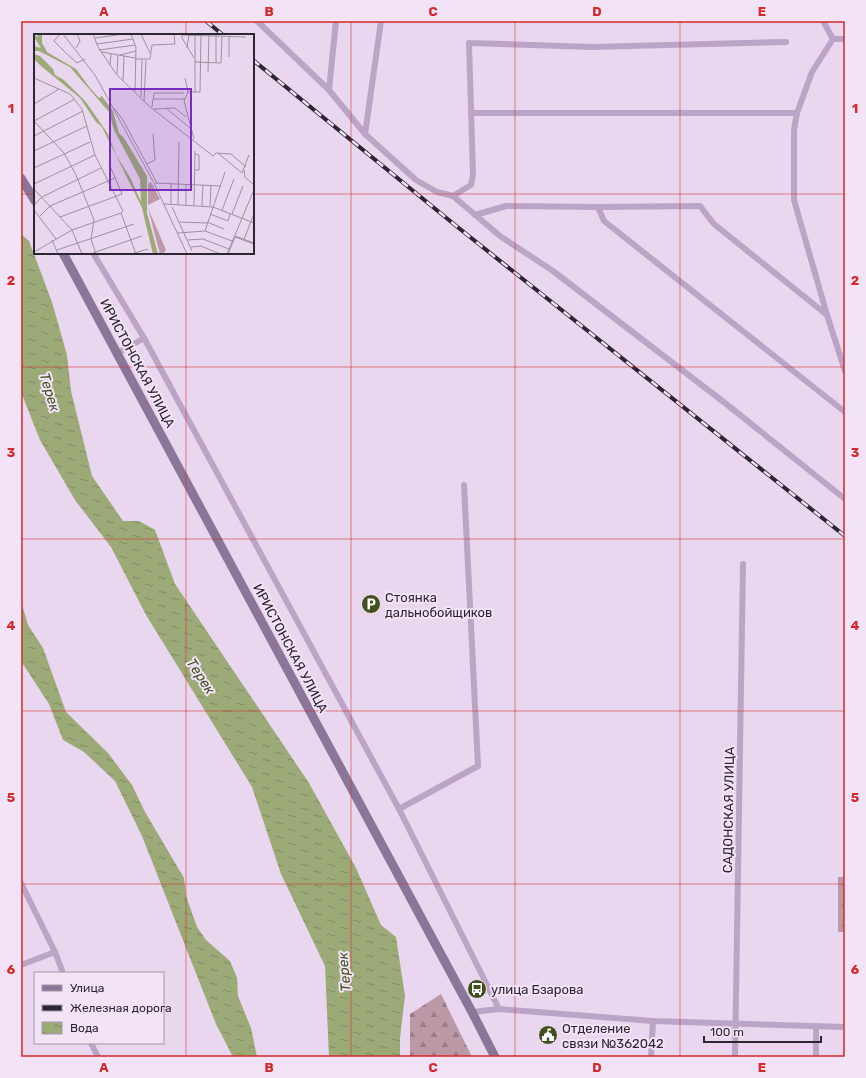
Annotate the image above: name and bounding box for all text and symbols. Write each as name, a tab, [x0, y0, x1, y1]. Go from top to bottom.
text: A	[99, 4, 109, 19]
text: B	[264, 4, 274, 19]
text: C	[428, 4, 438, 19]
text: D	[592, 4, 602, 19]
text: E	[758, 4, 766, 19]
inset map	[34, 34, 254, 254]
text: 1	[8, 101, 14, 116]
text: 1	[852, 101, 858, 116]
text: 2	[7, 273, 15, 288]
text: 2	[851, 273, 859, 288]
street label: ИРИСТОНСКАЯ УЛИЦА	[97, 296, 178, 430]
water label: Терек	[36, 371, 64, 414]
text: 3	[7, 445, 16, 460]
text: 3	[851, 445, 860, 460]
street label: ИРИСТОНСКАЯ УЛИЦА	[250, 581, 331, 715]
place label: Стоянка дальнобойщиков	[385, 590, 492, 620]
parking icon: Стоянка дальнобойщиков	[360, 593, 382, 615]
text: 4	[7, 618, 16, 633]
text: 4	[851, 618, 860, 633]
water label: Терек	[183, 655, 219, 698]
street label: САДОНСКАЯ УЛИЦА	[720, 746, 737, 873]
text: 5	[7, 790, 15, 805]
text: 5	[851, 790, 859, 805]
water label: Терек	[334, 951, 355, 992]
text: 6	[7, 962, 16, 977]
text: 6	[851, 962, 860, 977]
legend	[34, 972, 164, 1044]
bus stop icon: улица Бзарова	[466, 978, 488, 1000]
text: Улица	[70, 981, 104, 995]
place label: улица Бзарова	[491, 982, 583, 997]
text: Железная дорога	[70, 1001, 172, 1015]
scale bar	[704, 1018, 821, 1044]
text: Вода	[70, 1021, 99, 1035]
place label: Отделение связи №362042	[562, 1021, 664, 1051]
public building icon: Отделение связи №362042	[537, 1024, 559, 1046]
text: 100 m	[710, 1025, 744, 1039]
text: A	[99, 1060, 109, 1075]
text: B	[264, 1060, 274, 1075]
text: C	[428, 1060, 438, 1075]
text: D	[592, 1060, 602, 1075]
text: E	[758, 1060, 766, 1075]

